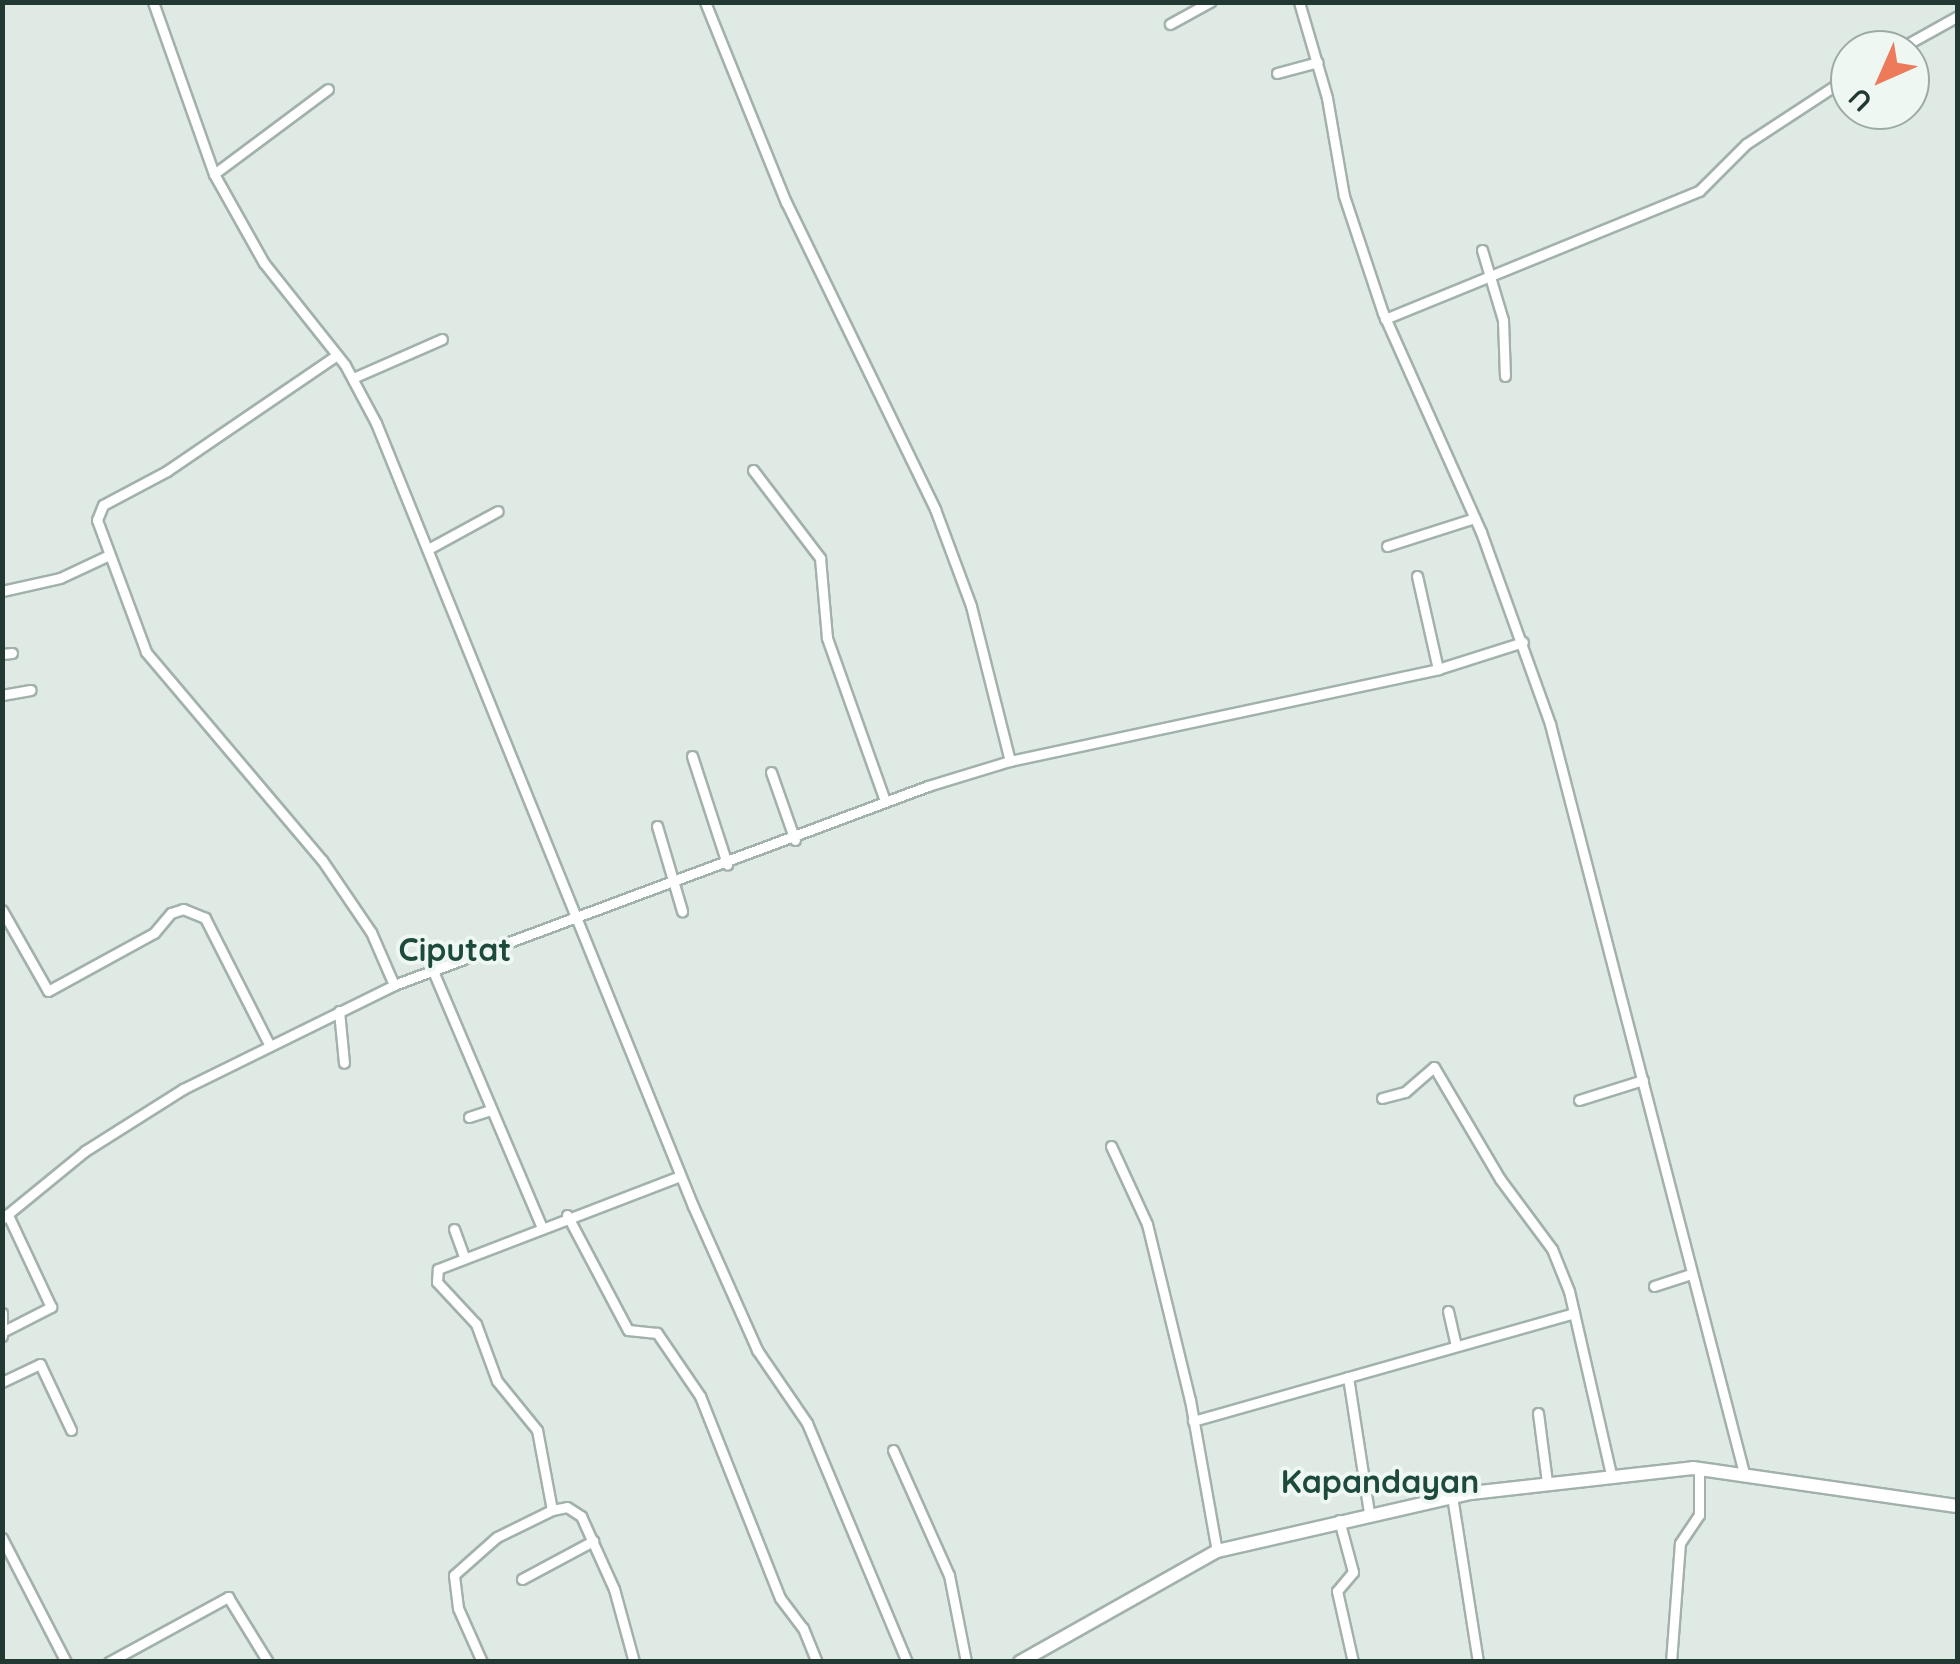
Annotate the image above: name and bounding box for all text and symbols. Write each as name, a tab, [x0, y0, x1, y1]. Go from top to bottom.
north arrow	[1830, 30, 1930, 130]
text: U	[1840, 81, 1879, 120]
district label: Ciputat	[399, 930, 511, 968]
district label: Kapandayan	[1281, 1462, 1479, 1500]

